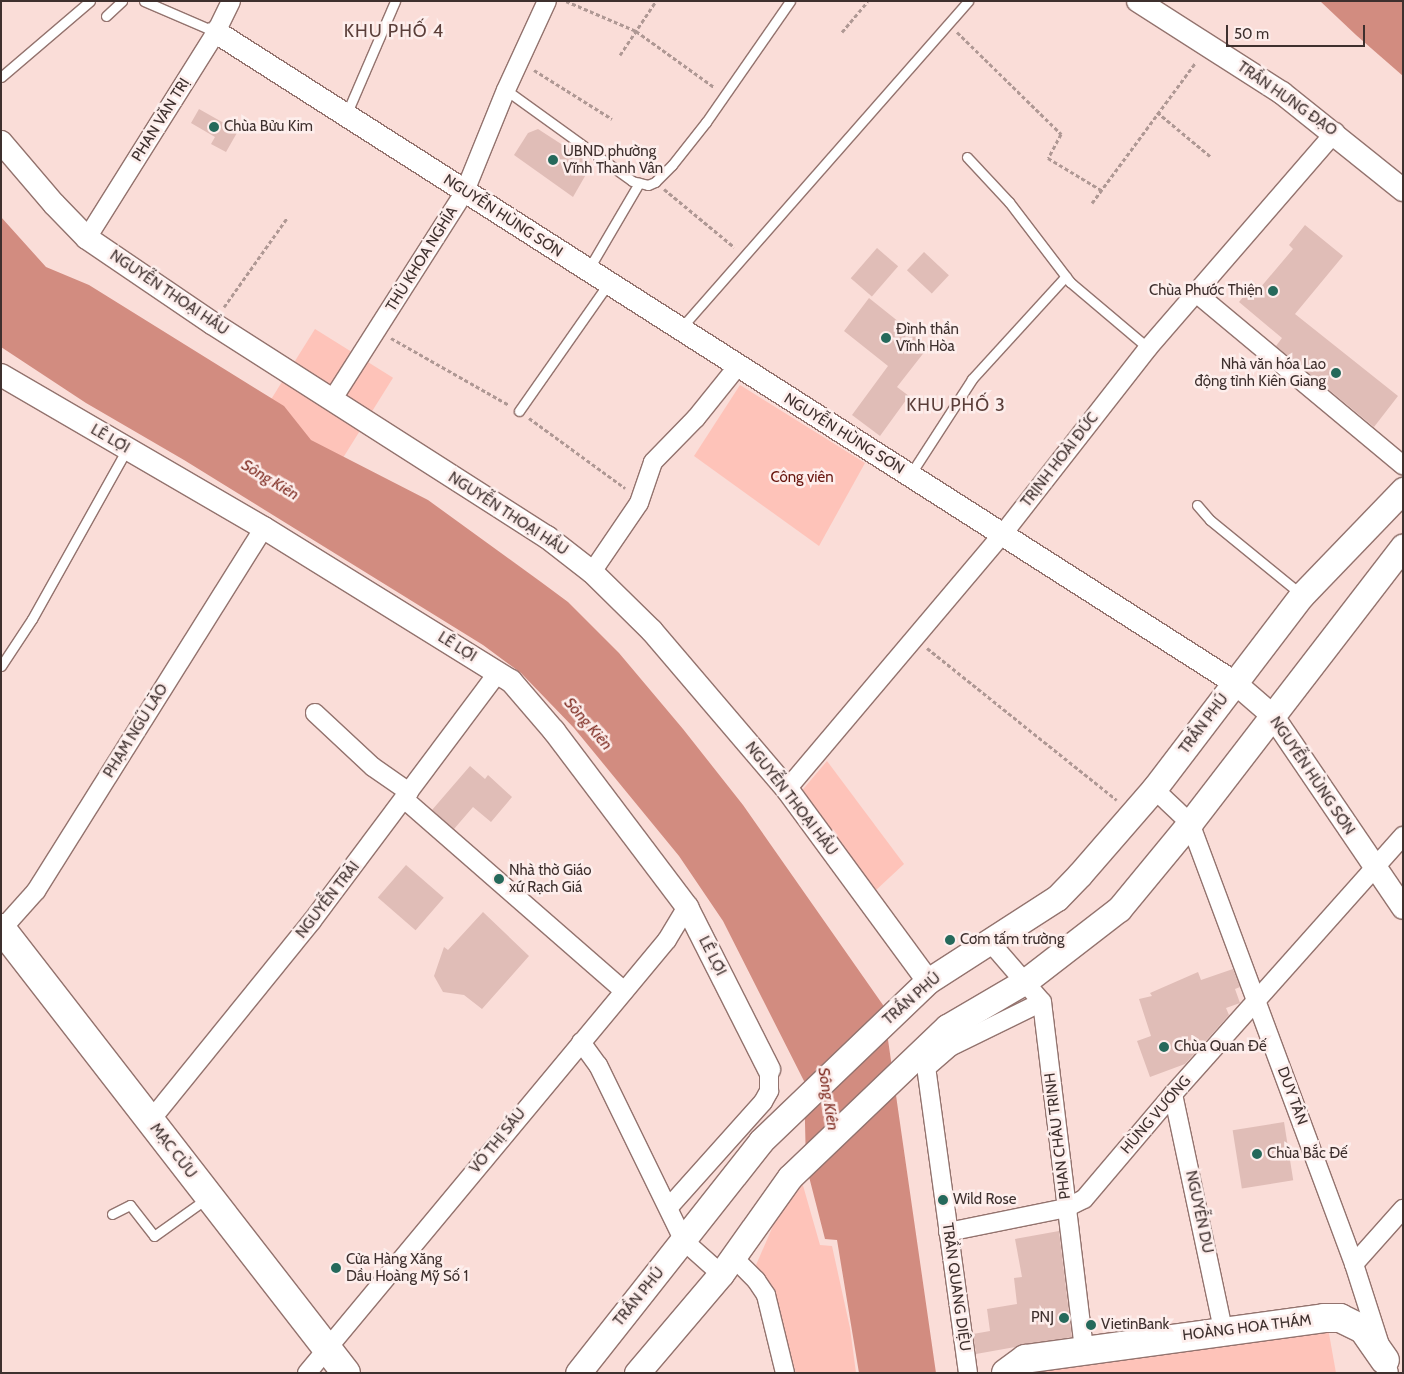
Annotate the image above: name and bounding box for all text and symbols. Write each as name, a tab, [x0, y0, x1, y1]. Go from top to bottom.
scale bar	[1229, 15, 1368, 47]
district label: KHU PHỐ 4	[343, 20, 445, 42]
text: 50 m	[1234, 25, 1269, 43]
street label: TRẦN HƯNG ĐẠO	[1234, 58, 1340, 140]
street label: PHAN VĂN TRỊ	[128, 75, 194, 165]
place label: Chùa Bửu Kim	[224, 118, 313, 136]
marker: Chùa Bửu Kim	[208, 121, 220, 133]
place label: UBND phường Vĩnh Thanh Vân	[563, 142, 663, 177]
marker: UBND phường Vĩnh Thanh Vân	[547, 154, 559, 166]
street label: NGUYỄN HÙNG SƠN	[440, 171, 566, 261]
street label: THỦ KHOA NGHĨA	[383, 203, 461, 315]
street label: NGUYỄN THOẠI HẦU	[106, 247, 232, 339]
place label: Chùa Phước Thiện	[1149, 282, 1263, 300]
marker: Chùa Phước Thiện	[1267, 285, 1279, 297]
place label: Đình thần Vĩnh Hòa	[896, 320, 959, 355]
marker: Đình thần Vĩnh Hòa	[880, 332, 892, 344]
place label: Nhà văn hóa Lao động tỉnh Kiên Giang	[1194, 355, 1326, 390]
marker: Nhà văn hóa Lao động tỉnh Kiên Giang	[1330, 367, 1342, 379]
street label: NGUYỄN HÙNG SƠN	[780, 390, 908, 478]
district label: KHU PHỐ 3	[905, 394, 1007, 416]
street label: TRỊNH HOÀI ĐỨC	[1018, 409, 1102, 511]
street label: LÊ LỢI	[87, 421, 133, 457]
water label: Sông Kiên	[238, 455, 302, 505]
street label: NGUYỄN THOẠI HẦU	[445, 469, 571, 559]
park label: Công viên	[770, 469, 834, 487]
street label: LÊ LỢI	[435, 628, 479, 666]
street label: PHẠM NGŨ LÃO	[100, 681, 172, 781]
street label: TRẦN PHÚ	[1176, 691, 1232, 757]
water label: Sông Kiên	[560, 694, 616, 754]
street label: NGUYỄN HÙNG SƠN	[1266, 714, 1358, 838]
street label: NGUYỄN THOẠI HẦU	[741, 739, 841, 859]
street label: NGUYỄN TRÃI	[292, 858, 364, 942]
place label: Nhà thờ Giáo xứ Rạch Giá	[509, 861, 592, 896]
marker: Nhà thờ Giáo xứ Rạch Giá	[493, 873, 505, 885]
place label: Cơm tấm trường	[960, 931, 1064, 949]
street label: LÊ LỢI	[695, 933, 729, 979]
marker: Cơm tấm trường	[944, 934, 956, 946]
street label: TRẦN PHÚ	[880, 969, 944, 1029]
place label: Chùa Quan Đế	[1174, 1038, 1267, 1056]
marker: Chùa Quan Đế	[1158, 1041, 1170, 1053]
street label: DUY TÂN	[1273, 1064, 1311, 1128]
water label: Sông Kiên	[814, 1066, 842, 1132]
street label: PHAN CHÂU TRINH	[1041, 1072, 1075, 1200]
street label: HÙNG VƯƠNG	[1117, 1072, 1195, 1158]
street label: VÕ THỊ SÁU	[466, 1105, 530, 1177]
street label: MẠC CỬU	[146, 1120, 200, 1182]
place label: Chùa Bắc Đế	[1267, 1145, 1348, 1163]
marker: Chùa Bắc Đế	[1251, 1148, 1263, 1160]
street label: NGUYỄN DU	[1181, 1169, 1217, 1255]
place label: Wild Rose	[953, 1191, 1016, 1209]
marker: Wild Rose	[937, 1194, 949, 1206]
street label: TRẦN QUANG DIỆU	[938, 1222, 974, 1352]
place label: Cửa Hàng Xăng Dầu Hoàng Mỹ Số 1	[346, 1250, 468, 1285]
marker: Cửa Hàng Xăng Dầu Hoàng Mỹ Số 1	[330, 1262, 342, 1274]
street label: TRẦN PHÚ	[610, 1264, 668, 1330]
place label: PNJ	[1031, 1309, 1054, 1327]
street label: HOÀNG HOA THÁM	[1181, 1311, 1313, 1345]
marker: PNJ	[1058, 1312, 1070, 1324]
place label: VietinBank	[1101, 1316, 1169, 1334]
marker: VietinBank	[1085, 1319, 1097, 1331]

